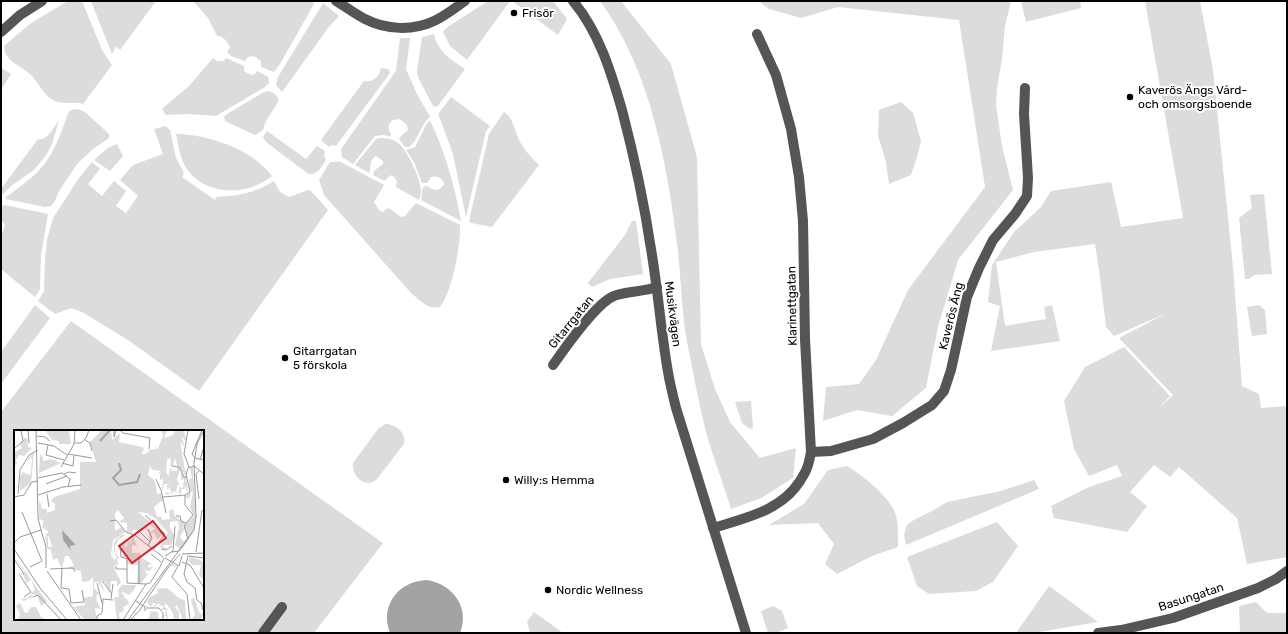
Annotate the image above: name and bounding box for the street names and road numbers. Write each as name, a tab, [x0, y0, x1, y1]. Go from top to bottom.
street label: Klarinettgatan	[784, 266, 800, 346]
street label: Musikvägen	[662, 280, 684, 348]
street label: Kaverös Äng	[936, 281, 966, 351]
street label: Gitarrgatan	[546, 293, 596, 351]
street label: Basungatan	[1157, 580, 1225, 614]

